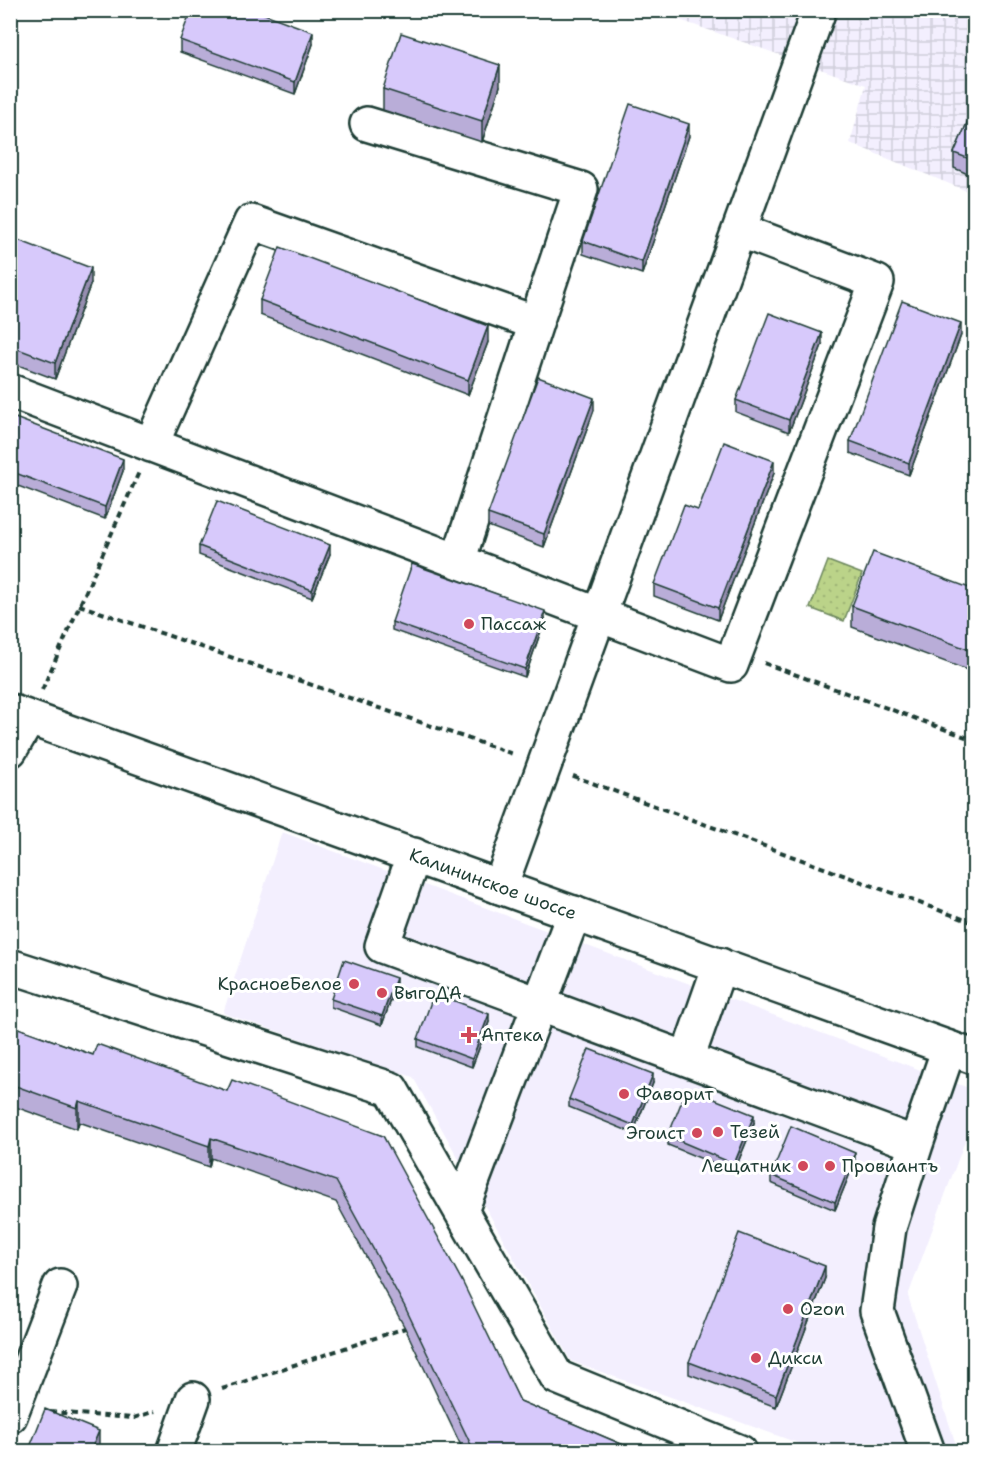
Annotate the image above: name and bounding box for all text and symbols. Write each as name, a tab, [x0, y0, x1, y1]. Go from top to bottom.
place label: Пассаж	[481, 612, 547, 636]
marker: Пассаж	[462, 617, 476, 631]
street label: Калининское шоссе	[406, 843, 580, 925]
place label: КрасноеБелое	[217, 972, 342, 996]
marker: КрасноеБелое	[347, 977, 361, 991]
place label: ВыгоДА	[394, 981, 462, 1005]
marker: ВыгоДА	[375, 986, 389, 1000]
place label: Аптека	[481, 1023, 543, 1047]
marker: Аптека	[462, 1028, 476, 1042]
place label: Фаворит	[636, 1082, 714, 1106]
marker: Фаворит	[617, 1087, 631, 1101]
place label: Тезей	[730, 1120, 780, 1144]
place label: Эгоист	[626, 1121, 686, 1145]
marker: Тезей	[711, 1125, 725, 1139]
marker: Эгоист	[690, 1126, 704, 1140]
place label: Лещатник	[702, 1154, 791, 1178]
place label: Провиантъ	[842, 1154, 938, 1178]
marker: Лещатник	[796, 1159, 810, 1173]
marker: Провиантъ	[823, 1159, 837, 1173]
place label: Ozon	[800, 1297, 845, 1321]
marker: Ozon	[781, 1302, 795, 1316]
place label: Дикси	[768, 1346, 823, 1370]
marker: Дикси	[749, 1351, 763, 1365]

